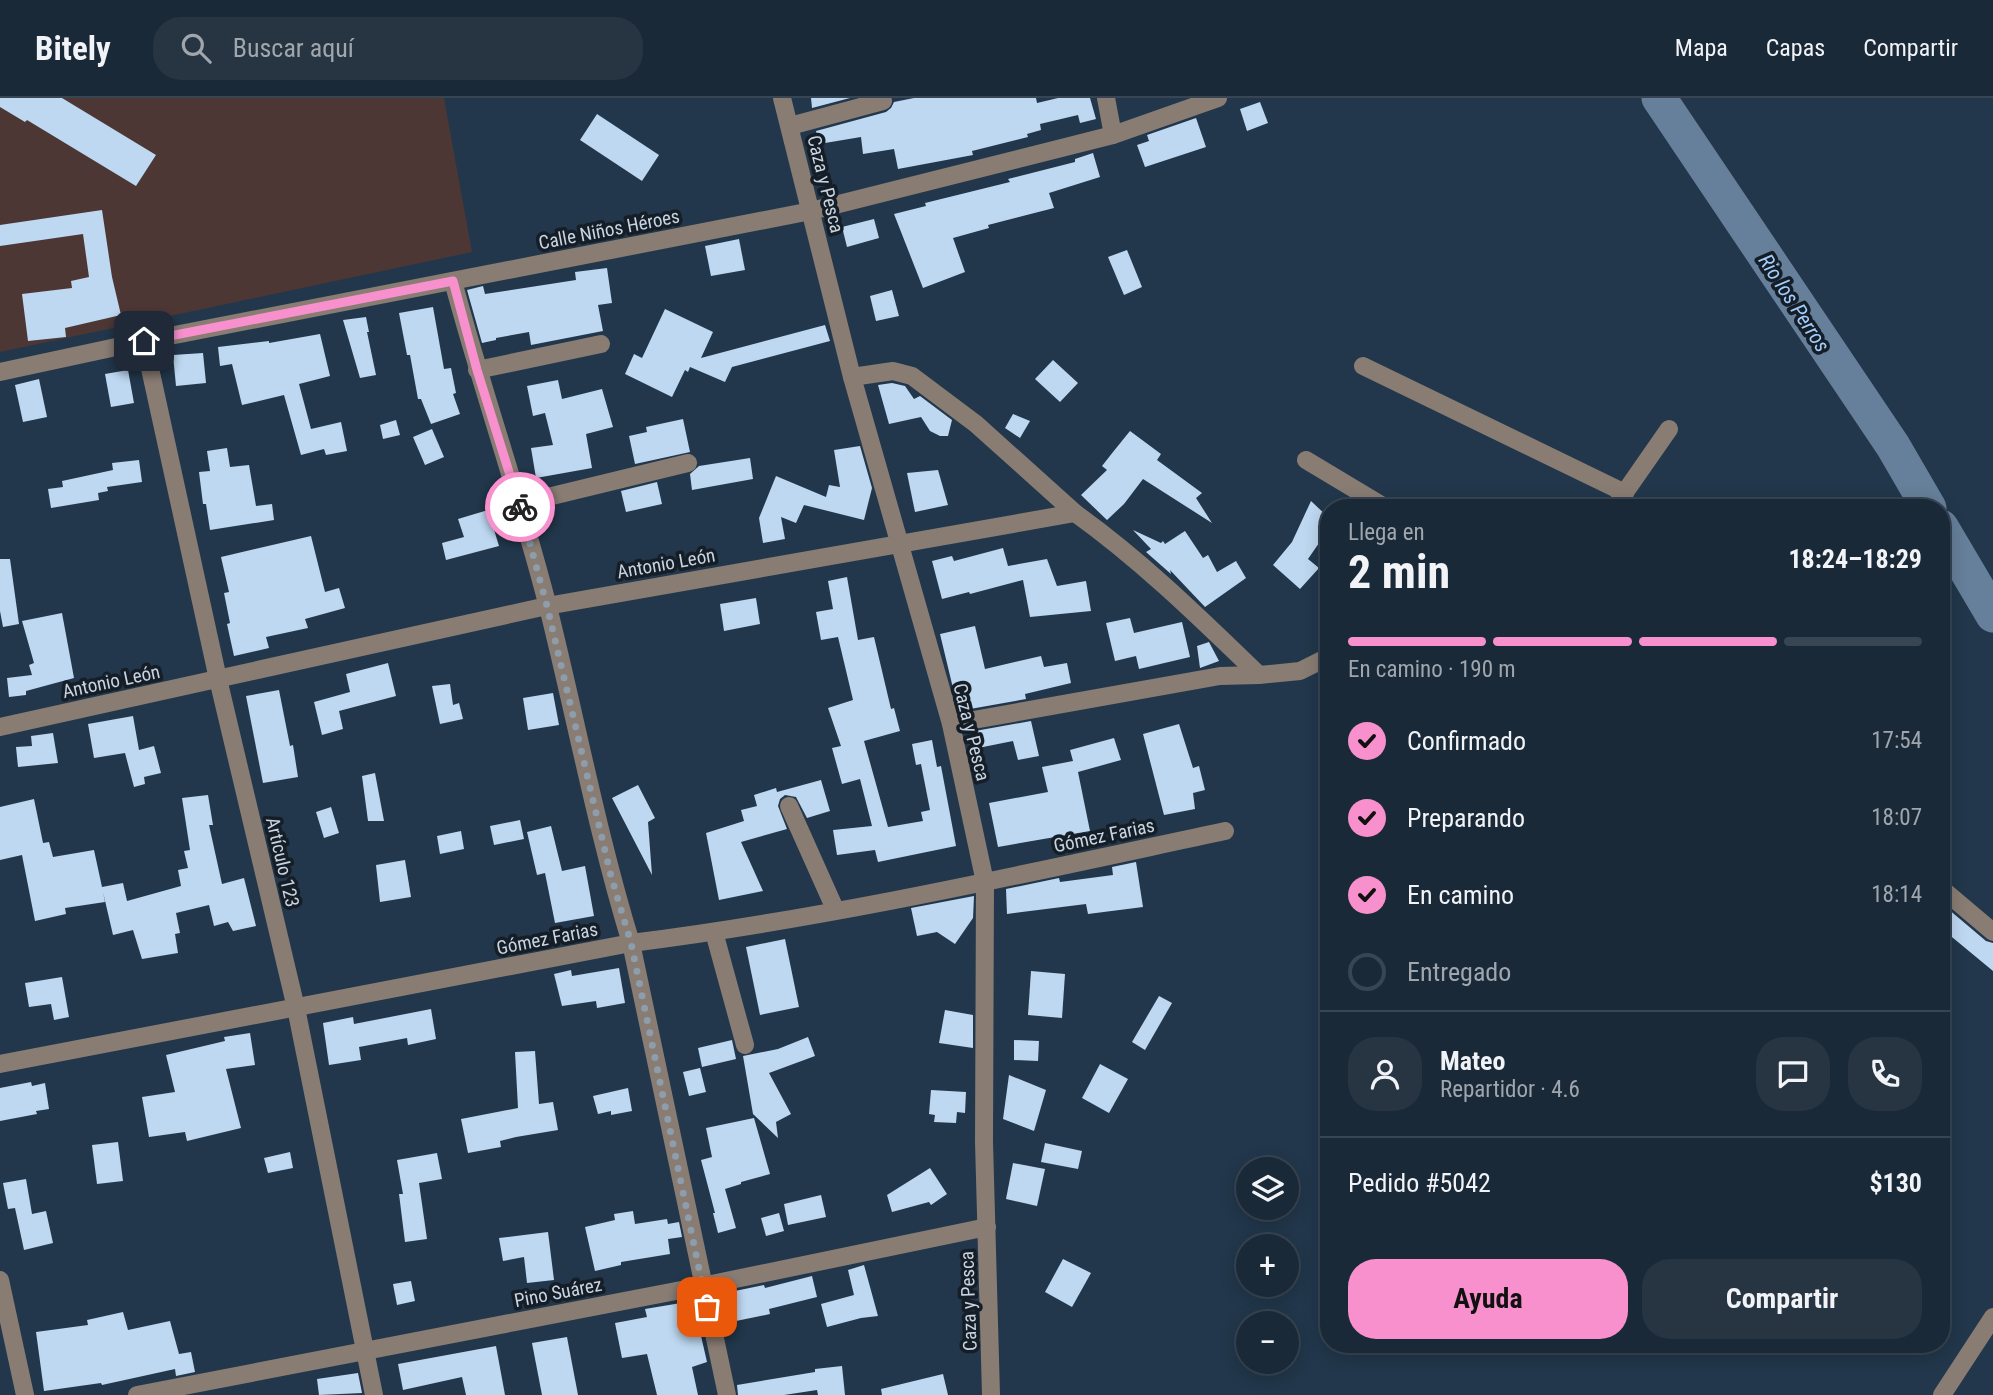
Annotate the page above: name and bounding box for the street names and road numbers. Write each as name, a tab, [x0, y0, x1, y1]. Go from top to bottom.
street label: Caza y Pesca	[802, 133, 849, 235]
street label: Calle Niños Héroes	[537, 205, 682, 254]
street label: Antonio León	[615, 544, 717, 583]
street label: Antonio León	[60, 660, 162, 703]
street label: Caza y Pesca	[948, 681, 995, 783]
street label: Gómez Farias	[1052, 814, 1157, 857]
street label: Artículo 123	[261, 815, 304, 909]
street label: Gómez Farias	[495, 917, 600, 960]
street label: Caza y Pesca	[955, 1251, 982, 1351]
street label: Pino Suárez	[512, 1273, 604, 1312]

